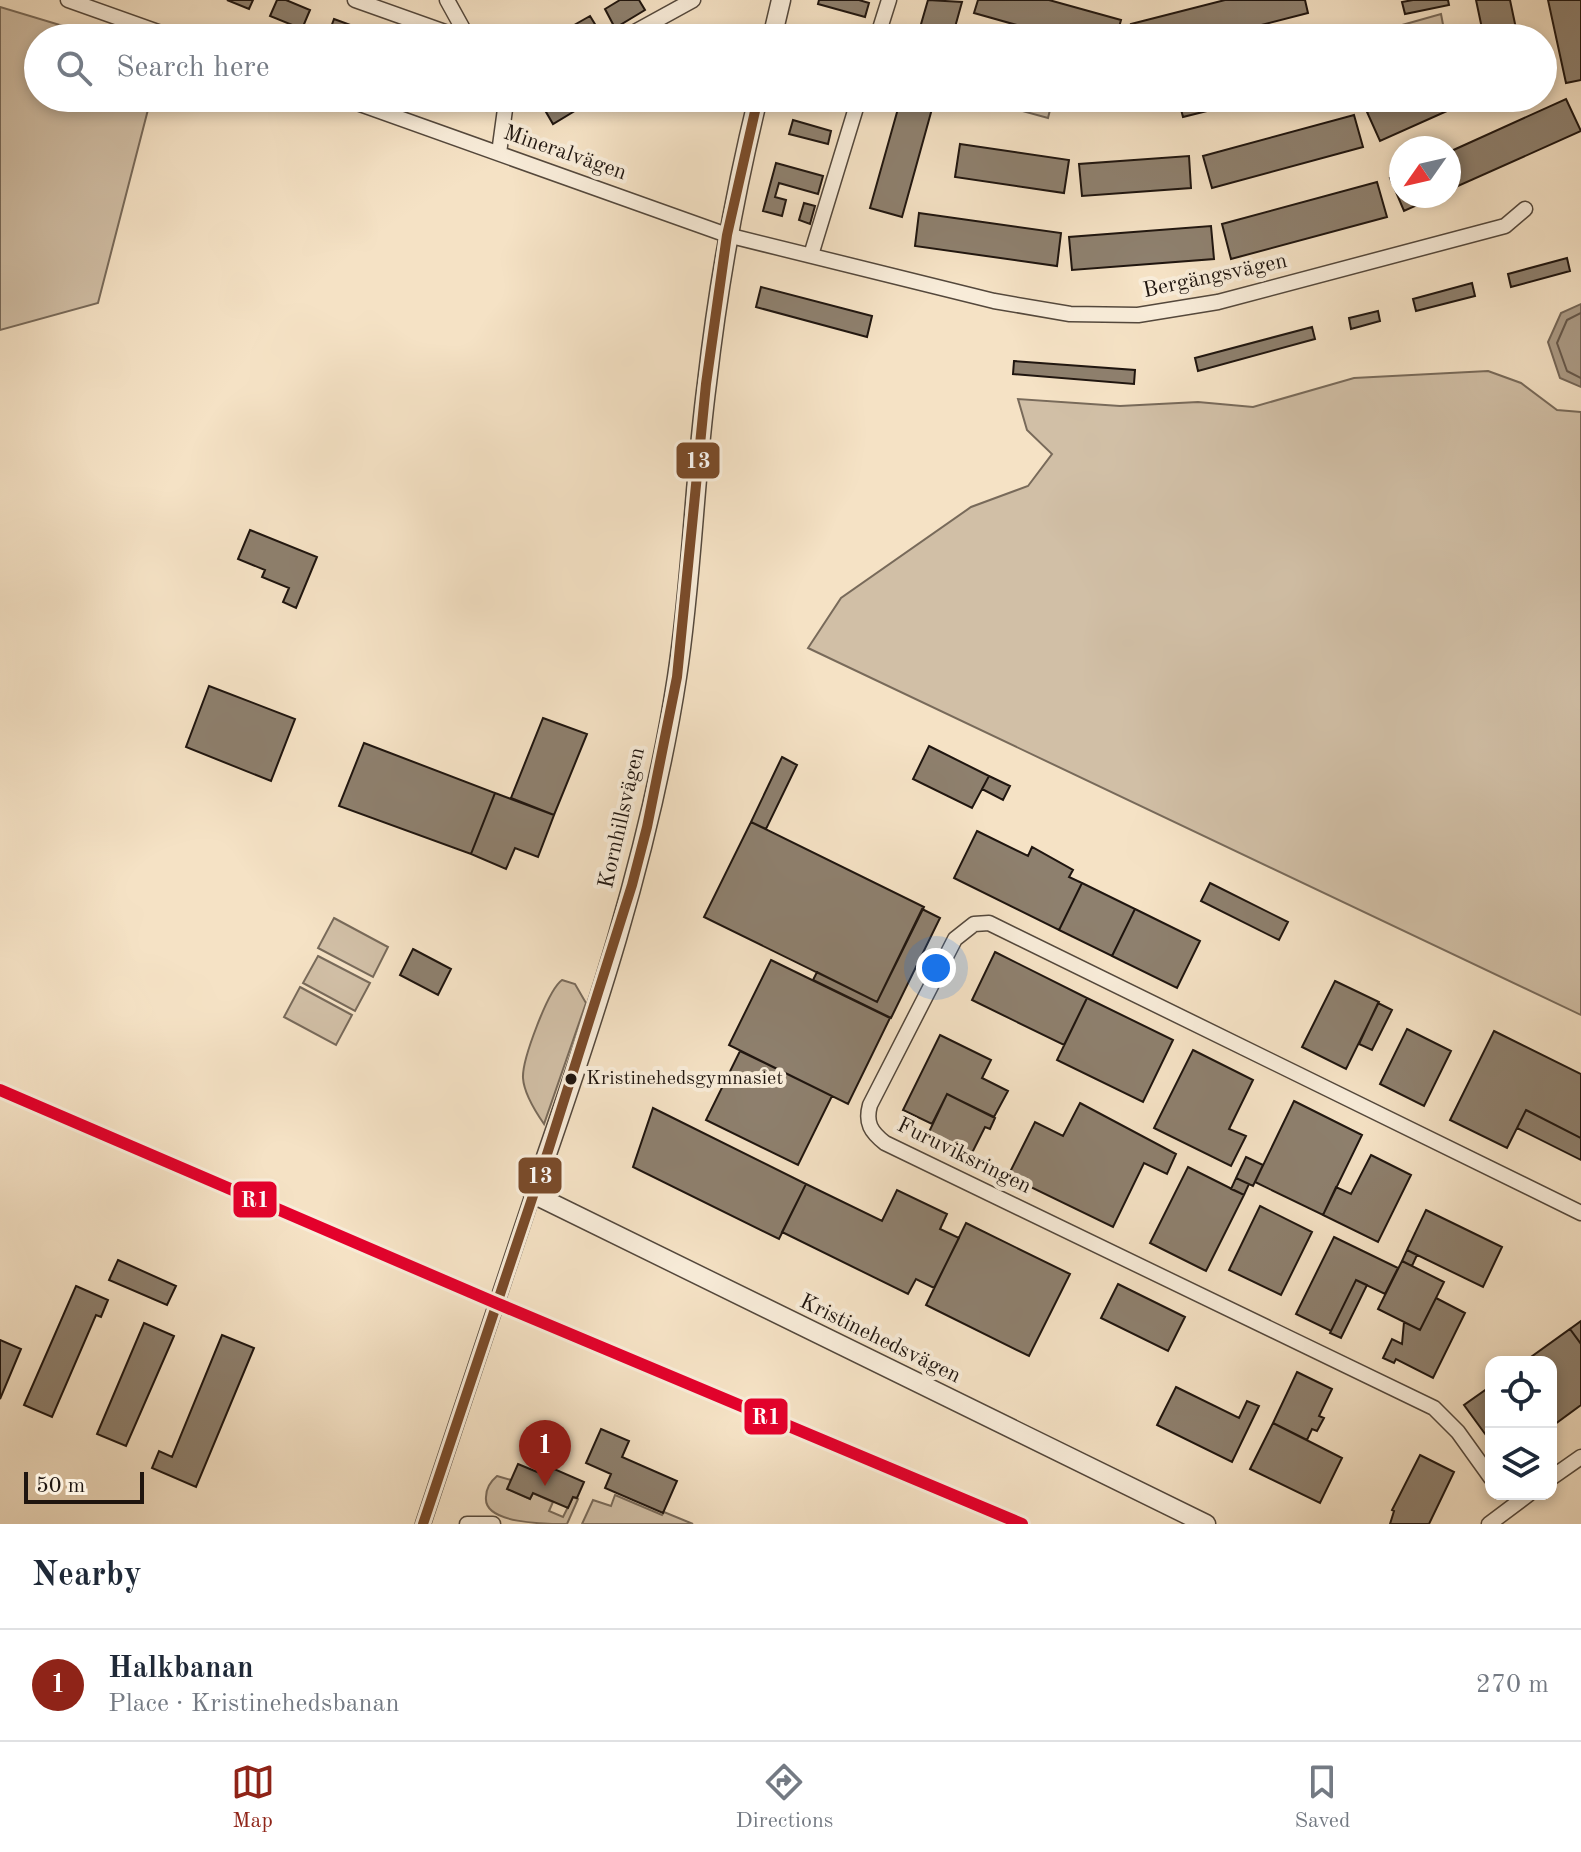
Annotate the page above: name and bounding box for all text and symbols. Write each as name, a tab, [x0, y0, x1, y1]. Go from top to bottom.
search box	[24, 24, 1557, 112]
icon: search	[52, 46, 96, 90]
text: Search here	[116, 53, 270, 83]
street label: Mineralvägen	[501, 122, 629, 184]
north arrow	[1389, 136, 1461, 208]
street label: Bergängsvägen	[1141, 250, 1289, 302]
line badge: 13	[675, 441, 721, 480]
text: 13	[685, 451, 711, 473]
street label: Kornhillsvägen	[595, 745, 649, 891]
your location	[916, 948, 956, 988]
place label: Kristinehedsgymnasiet	[586, 1069, 783, 1089]
marker: Kristinehedsgymnasiet	[563, 1071, 579, 1087]
street label: Furuviksringen	[893, 1114, 1035, 1198]
line badge: 13	[517, 1156, 563, 1195]
text: 13	[527, 1166, 553, 1188]
line badge: R1	[232, 1180, 278, 1219]
text: R1	[241, 1190, 269, 1212]
street label: Kristinehedsvägen	[796, 1290, 964, 1388]
map controls	[1485, 1356, 1557, 1500]
button: locate	[1485, 1356, 1557, 1428]
line badge: R1	[743, 1397, 789, 1436]
text: R1	[752, 1407, 780, 1429]
pin: 1	[519, 1420, 571, 1486]
button: layers	[1485, 1428, 1557, 1500]
scale bar	[24, 1468, 144, 1504]
text: 50 m	[36, 1475, 85, 1497]
text: Nearby	[32, 1559, 142, 1593]
text: Halkbanan	[108, 1654, 254, 1684]
text: 1	[50, 1672, 66, 1698]
text: 270 m	[1476, 1672, 1549, 1698]
text: Place · Kristinehedsbanan	[108, 1691, 399, 1717]
tab: Map	[231, 1760, 275, 1835]
tab: Directions	[736, 1760, 833, 1835]
tab: Saved	[1294, 1760, 1350, 1835]

